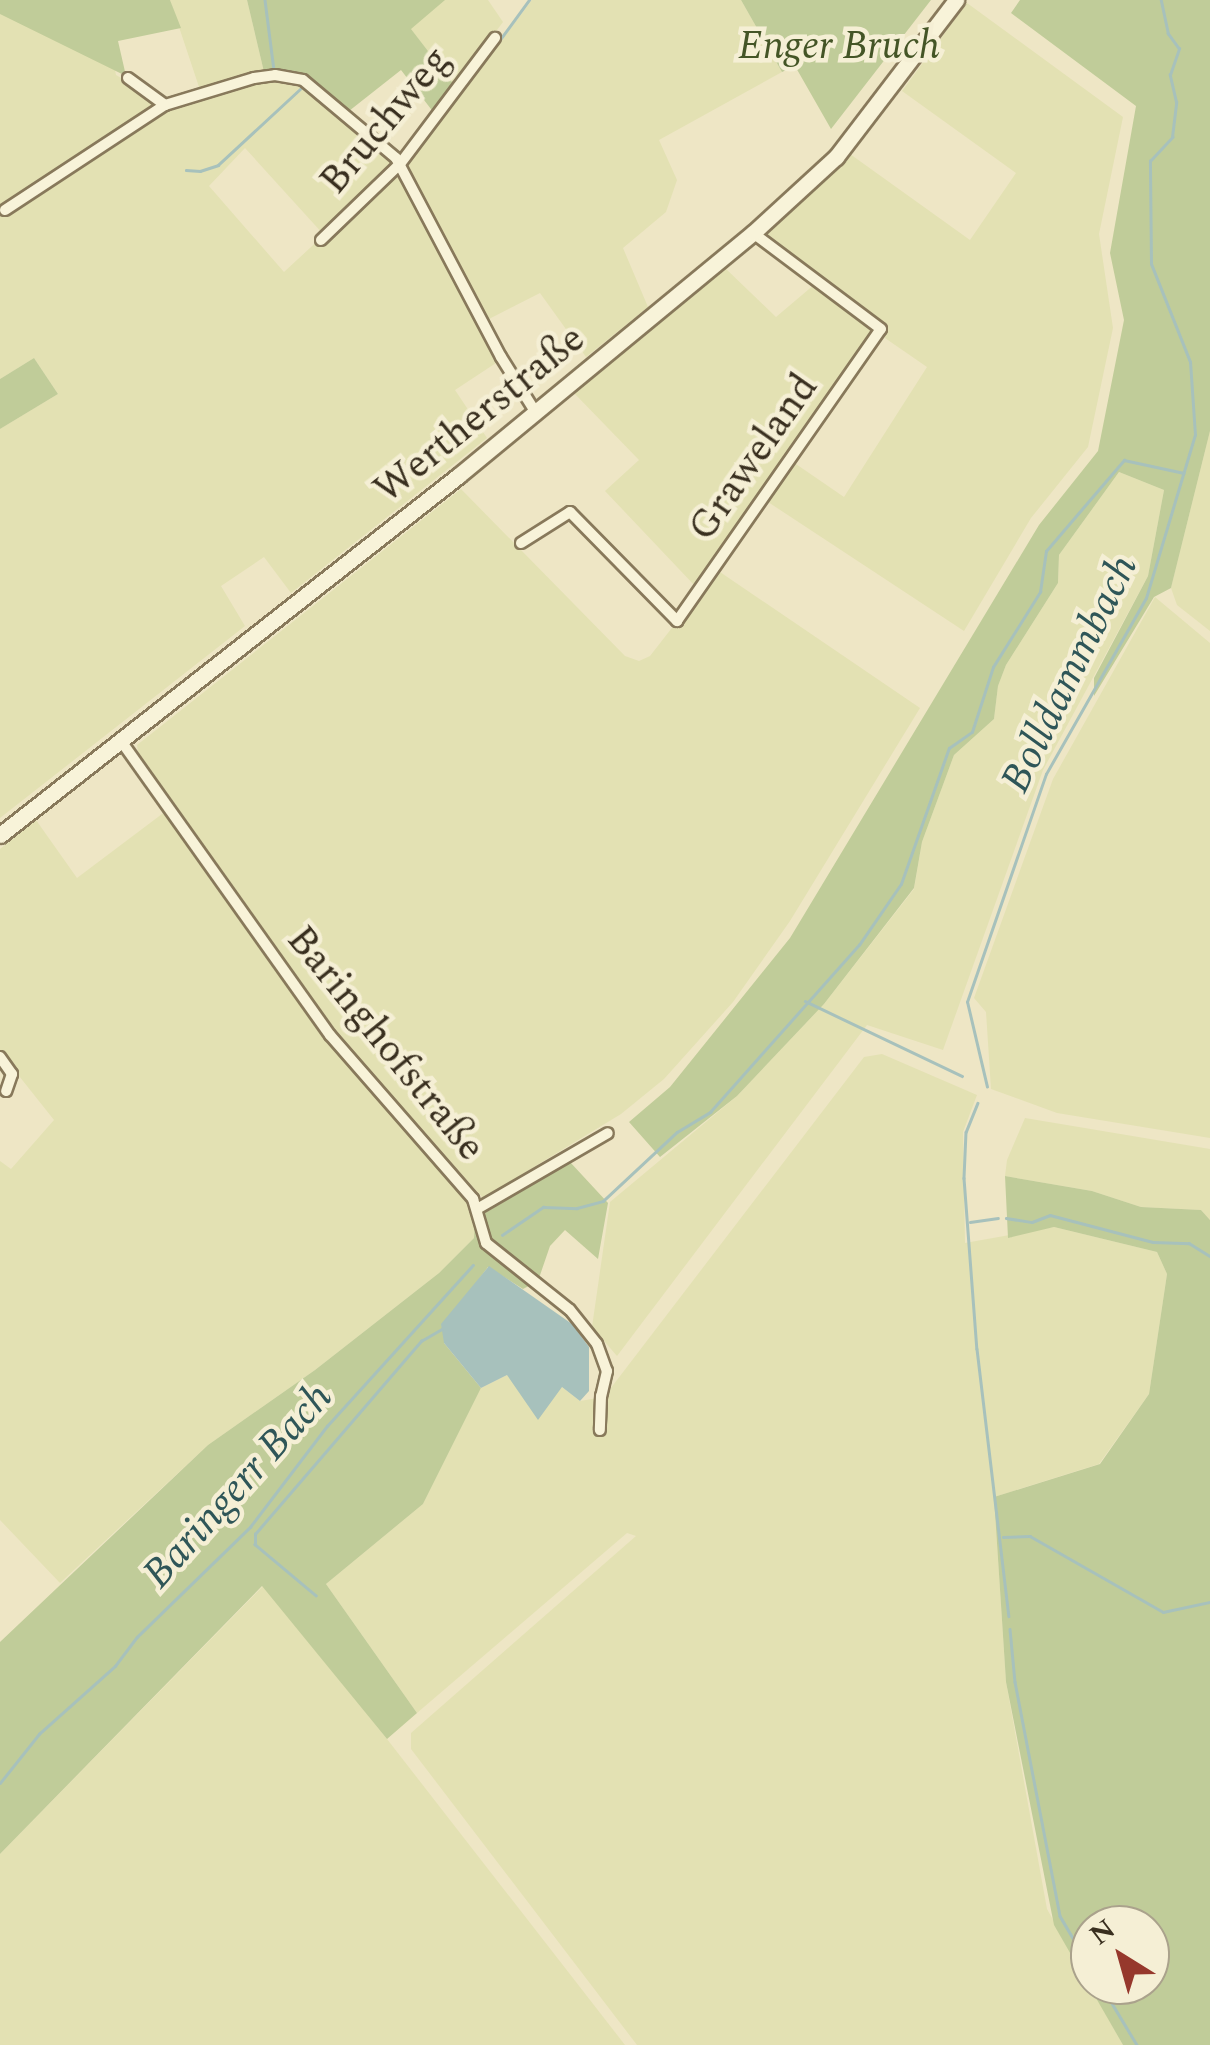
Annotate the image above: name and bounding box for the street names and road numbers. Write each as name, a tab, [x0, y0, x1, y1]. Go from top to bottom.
street label: Bruchweg	[310, 37, 462, 205]
street label: Wertherstraße	[365, 315, 595, 515]
street label: Graweland	[679, 365, 829, 551]
street label: Baringhofstraße	[276, 917, 494, 1171]

